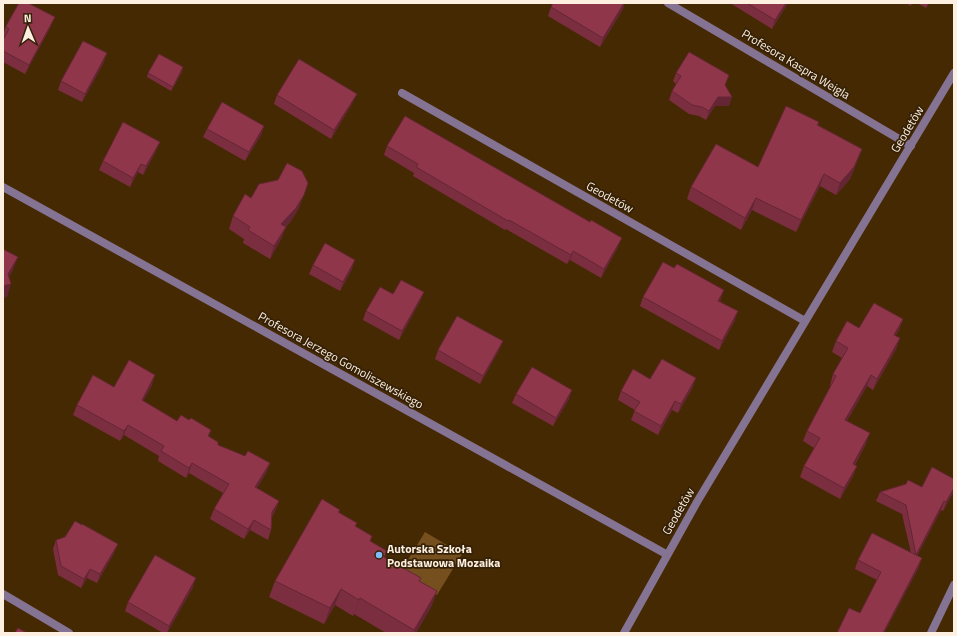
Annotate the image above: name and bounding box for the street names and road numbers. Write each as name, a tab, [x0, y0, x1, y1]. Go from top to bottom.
street label: Profesora Kaspra Weigla	[738, 24, 854, 104]
street label: Geodetów	[886, 102, 928, 156]
street label: Geodetów	[583, 176, 637, 218]
street label: Profesora Jerzego Gomoliszewskiego	[255, 306, 427, 414]
street label: Geodetów	[657, 484, 699, 538]

